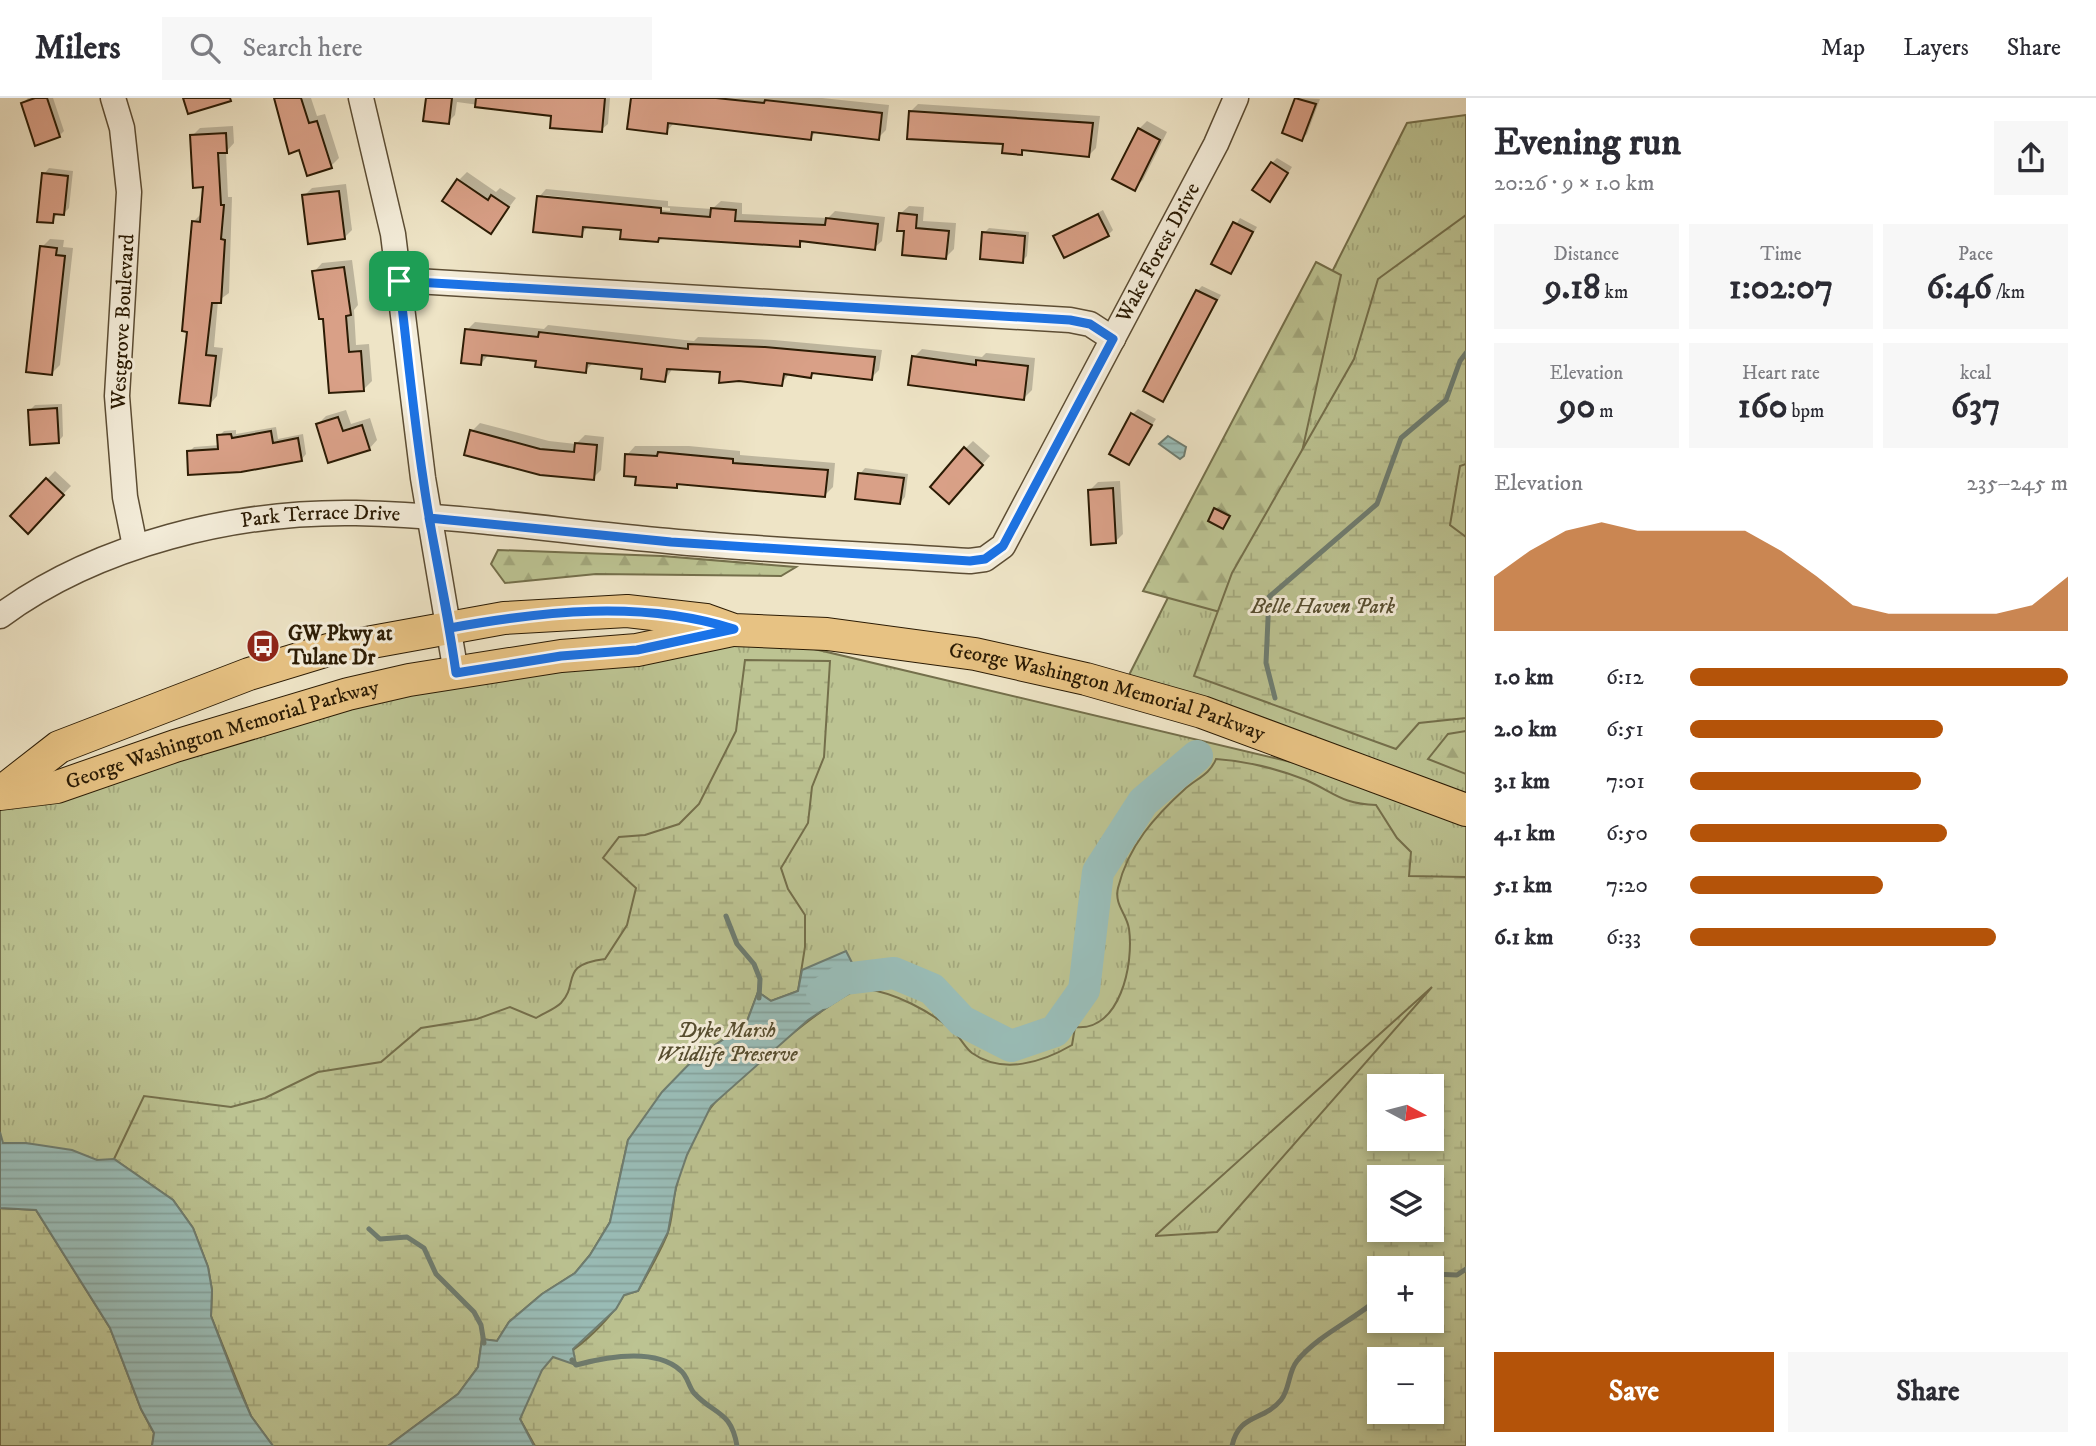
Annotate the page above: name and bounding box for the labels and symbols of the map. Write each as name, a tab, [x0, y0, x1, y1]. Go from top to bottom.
street label: Wake Forest Drive	[1110, 178, 1206, 328]
street label: Westgrove Boulevard	[105, 233, 141, 412]
pin	[369, 251, 429, 311]
street label: Park Terrace Drive	[239, 500, 401, 534]
park label: Belle Haven Park	[1250, 594, 1395, 620]
place label: GW Pkwy at Tulane Dr	[287, 621, 393, 671]
bus stop icon: GW Pkwy at Tulane Dr	[244, 627, 282, 665]
street label: George Washington Memorial Parkway	[947, 638, 1270, 748]
street label: George Washington Memorial Parkway	[62, 674, 382, 796]
park label: Dyke Marsh Wildlife Preserve	[657, 1018, 798, 1068]
north arrow	[1367, 1074, 1444, 1152]

